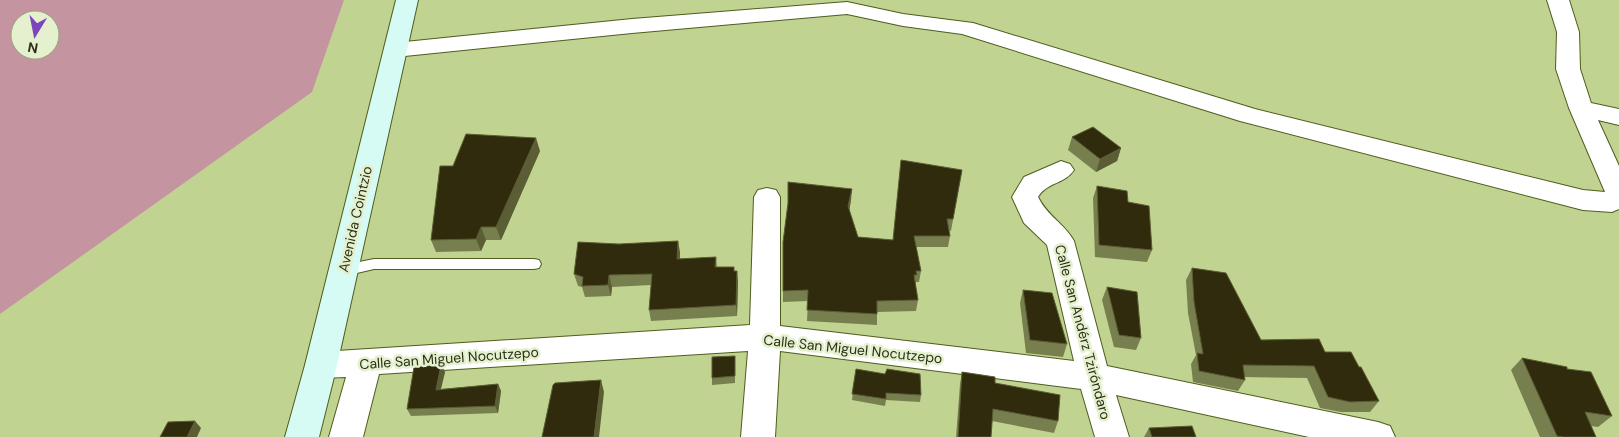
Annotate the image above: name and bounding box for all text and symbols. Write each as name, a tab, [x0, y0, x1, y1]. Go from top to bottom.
north arrow	[10, 10, 60, 60]
text: N	[26, 38, 39, 58]
street label: Avenida Cointzio	[334, 164, 376, 274]
street label: Calle San Andérz Tziróndaro	[1051, 243, 1115, 421]
street label: Calle San Miguel Nocutzepo	[763, 331, 943, 367]
street label: Calle San Miguel Nocutzepo	[359, 343, 539, 373]

